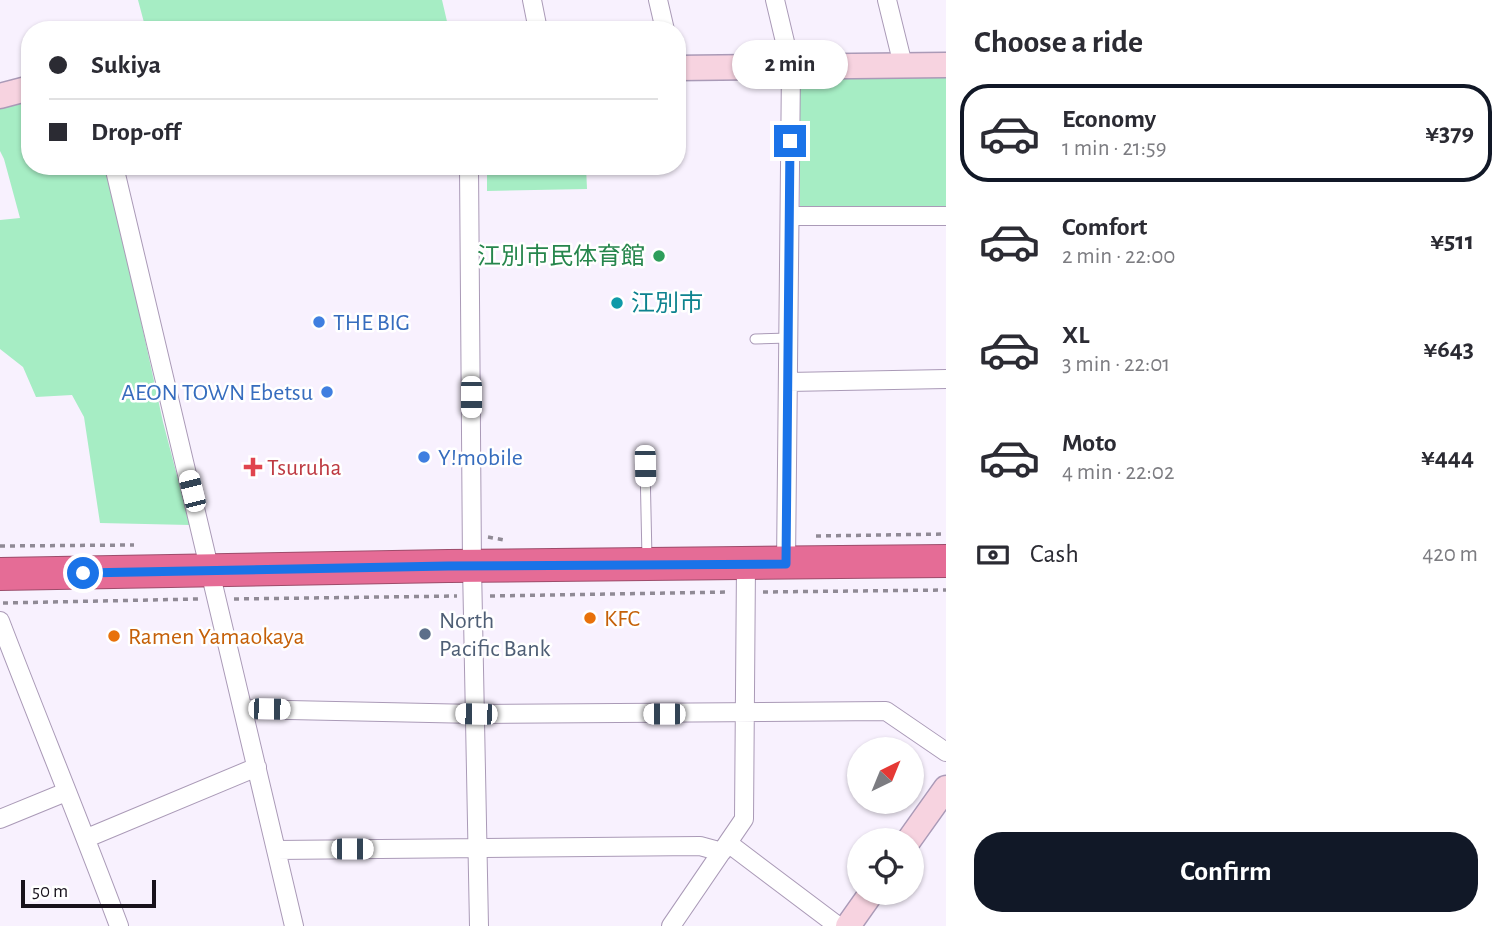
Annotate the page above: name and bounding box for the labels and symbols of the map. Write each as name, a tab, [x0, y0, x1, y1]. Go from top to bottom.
callout: 2 min	[732, 40, 848, 88]
route end	[774, 125, 806, 157]
place label: 江別市民体育館	[477, 243, 645, 269]
marker: 江別市民体育館	[651, 248, 667, 264]
place label: 江別市	[631, 290, 703, 316]
marker: 江別市	[609, 295, 625, 311]
place label: THE BIG	[333, 311, 410, 335]
marker: THE BIG	[311, 314, 327, 330]
car	[461, 376, 482, 418]
place label: AEON TOWN Ebetsu	[121, 381, 313, 405]
marker: AEON TOWN Ebetsu	[319, 384, 335, 400]
car	[635, 445, 656, 487]
place label: Y!mobile	[438, 446, 523, 470]
marker: Y!mobile	[416, 449, 432, 465]
place label: Tsuruha	[267, 456, 342, 480]
marker: Tsuruha	[245, 459, 261, 475]
car	[177, 468, 208, 514]
route start	[67, 557, 99, 589]
place label: KFC	[604, 607, 640, 631]
place label: North Pacific Bank	[439, 609, 551, 661]
marker: KFC	[582, 610, 598, 626]
place label: Ramen Yamaokaya	[128, 625, 305, 649]
marker: North Pacific Bank	[417, 626, 433, 642]
marker: Ramen Yamaokaya	[106, 628, 122, 644]
car	[248, 698, 291, 720]
car	[455, 703, 498, 725]
car	[644, 704, 686, 725]
north arrow	[847, 737, 924, 814]
car	[332, 839, 374, 860]
scale bar	[21, 877, 156, 909]

